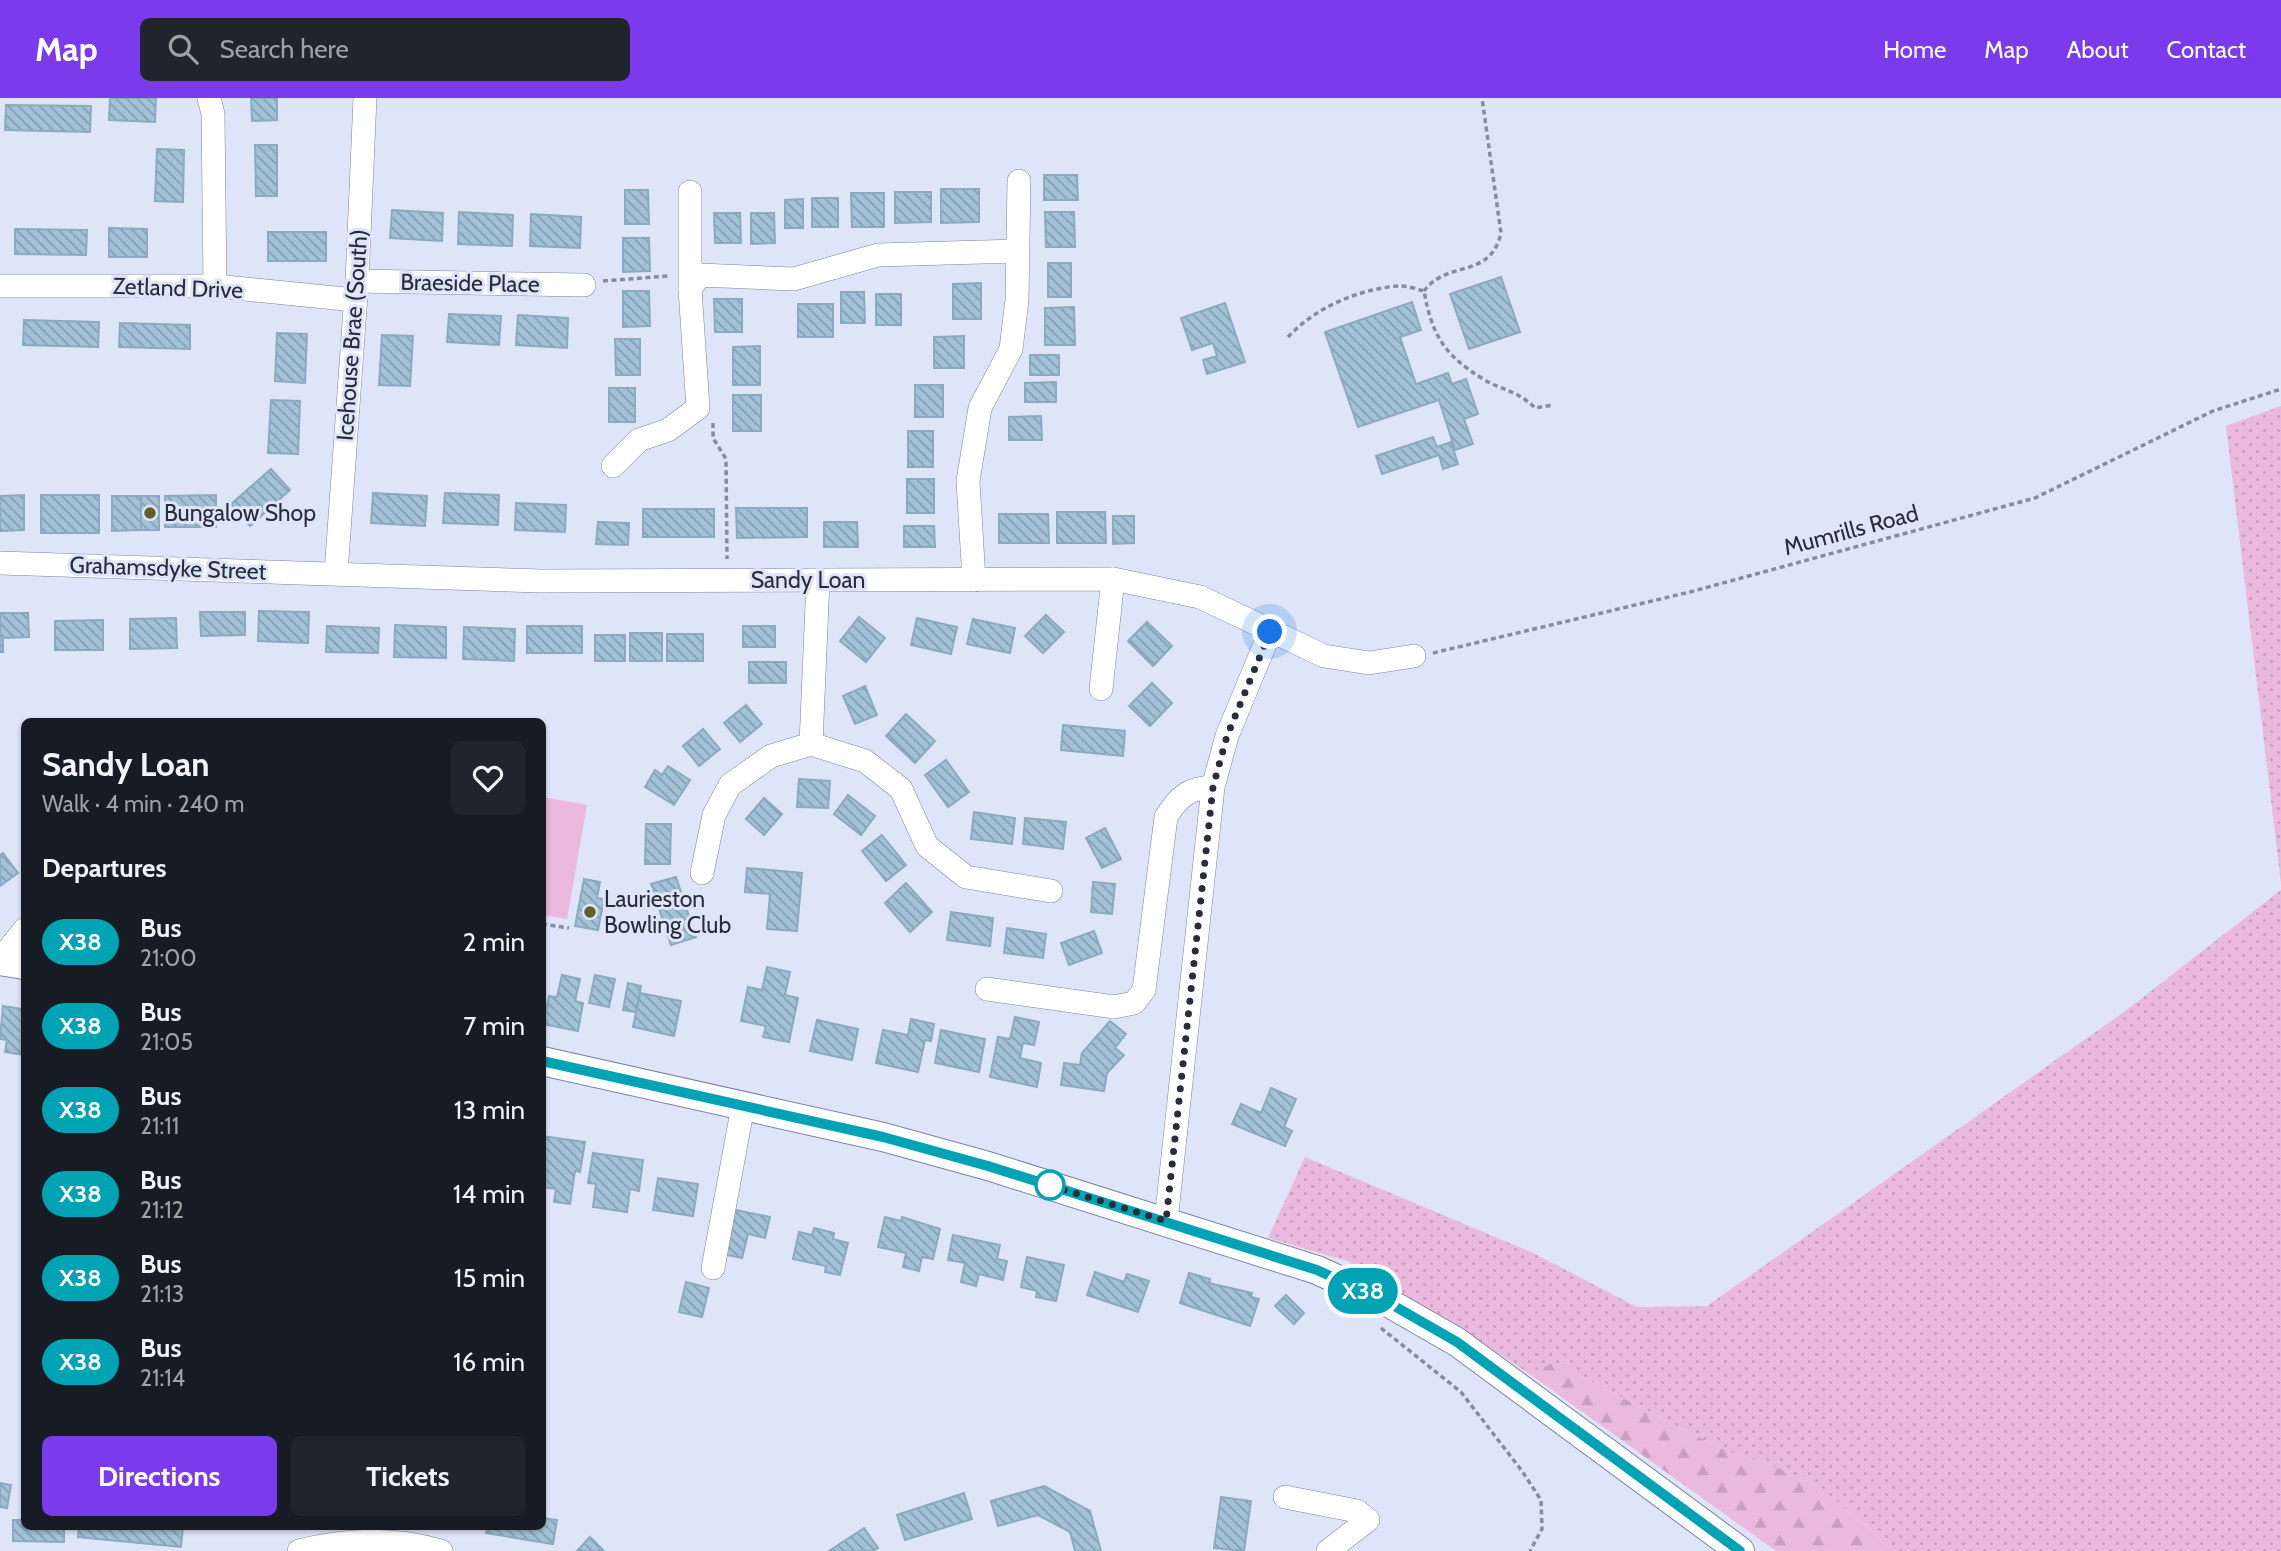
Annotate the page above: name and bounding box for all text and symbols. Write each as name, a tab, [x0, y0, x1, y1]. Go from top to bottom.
search box	[140, 18, 630, 81]
text: Map	[35, 29, 98, 69]
icon: search	[164, 30, 202, 68]
text: Search here	[220, 33, 349, 65]
text: Home	[1883, 35, 1946, 64]
text: Map	[1984, 35, 2029, 64]
text: About	[2067, 35, 2129, 64]
text: Contact	[2167, 35, 2246, 64]
street label: Icehouse Brae (South)	[331, 228, 373, 442]
street label: Braeside Place	[400, 268, 540, 298]
street label: Zetland Drive	[112, 272, 244, 304]
place label: Bungalow Shop	[164, 499, 316, 527]
street label: Mumrills Road	[1781, 499, 1921, 561]
marker: Bungalow Shop	[142, 505, 158, 521]
street label: Grahamsdyke Street	[69, 551, 267, 585]
street label: Sandy Loan	[751, 566, 865, 594]
your location	[1252, 614, 1287, 649]
button: heart	[451, 741, 525, 815]
text: Sandy Loan	[42, 744, 210, 784]
text: Walk · 4 min · 240 m	[42, 790, 244, 818]
text: Departures	[42, 852, 166, 884]
place label: Laurieston Bowling Club	[604, 885, 731, 939]
marker: Laurieston Bowling Club	[582, 904, 598, 920]
text: Bus	[140, 912, 181, 944]
text: 2 min	[463, 926, 525, 958]
text: X38	[59, 927, 102, 956]
text: 21:00	[140, 944, 196, 972]
text: Bus	[140, 996, 181, 1028]
text: 7 min	[463, 1010, 525, 1042]
text: X38	[59, 1011, 102, 1040]
text: 21:05	[140, 1028, 193, 1056]
text: Bus	[140, 1080, 181, 1112]
text: 13 min	[454, 1094, 525, 1126]
text: X38	[59, 1095, 102, 1124]
text: 21:11	[140, 1112, 179, 1140]
text: Bus	[140, 1164, 181, 1196]
unlabelled marker	[1035, 1170, 1065, 1200]
text: 14 min	[453, 1178, 525, 1210]
text: X38	[59, 1179, 102, 1208]
text: 21:12	[140, 1196, 184, 1224]
text: Bus	[140, 1248, 181, 1280]
text: 15 min	[454, 1262, 525, 1294]
text: X38	[59, 1263, 102, 1292]
line badge: X38	[1323, 1268, 1403, 1314]
text: X38	[1342, 1276, 1384, 1305]
text: 21:13	[140, 1280, 184, 1308]
text: Bus	[140, 1332, 181, 1364]
text: 16 min	[453, 1346, 525, 1378]
text: X38	[59, 1347, 102, 1376]
text: 21:14	[140, 1364, 185, 1392]
button: Directions	[42, 1436, 277, 1516]
button: Tickets	[291, 1436, 525, 1516]

